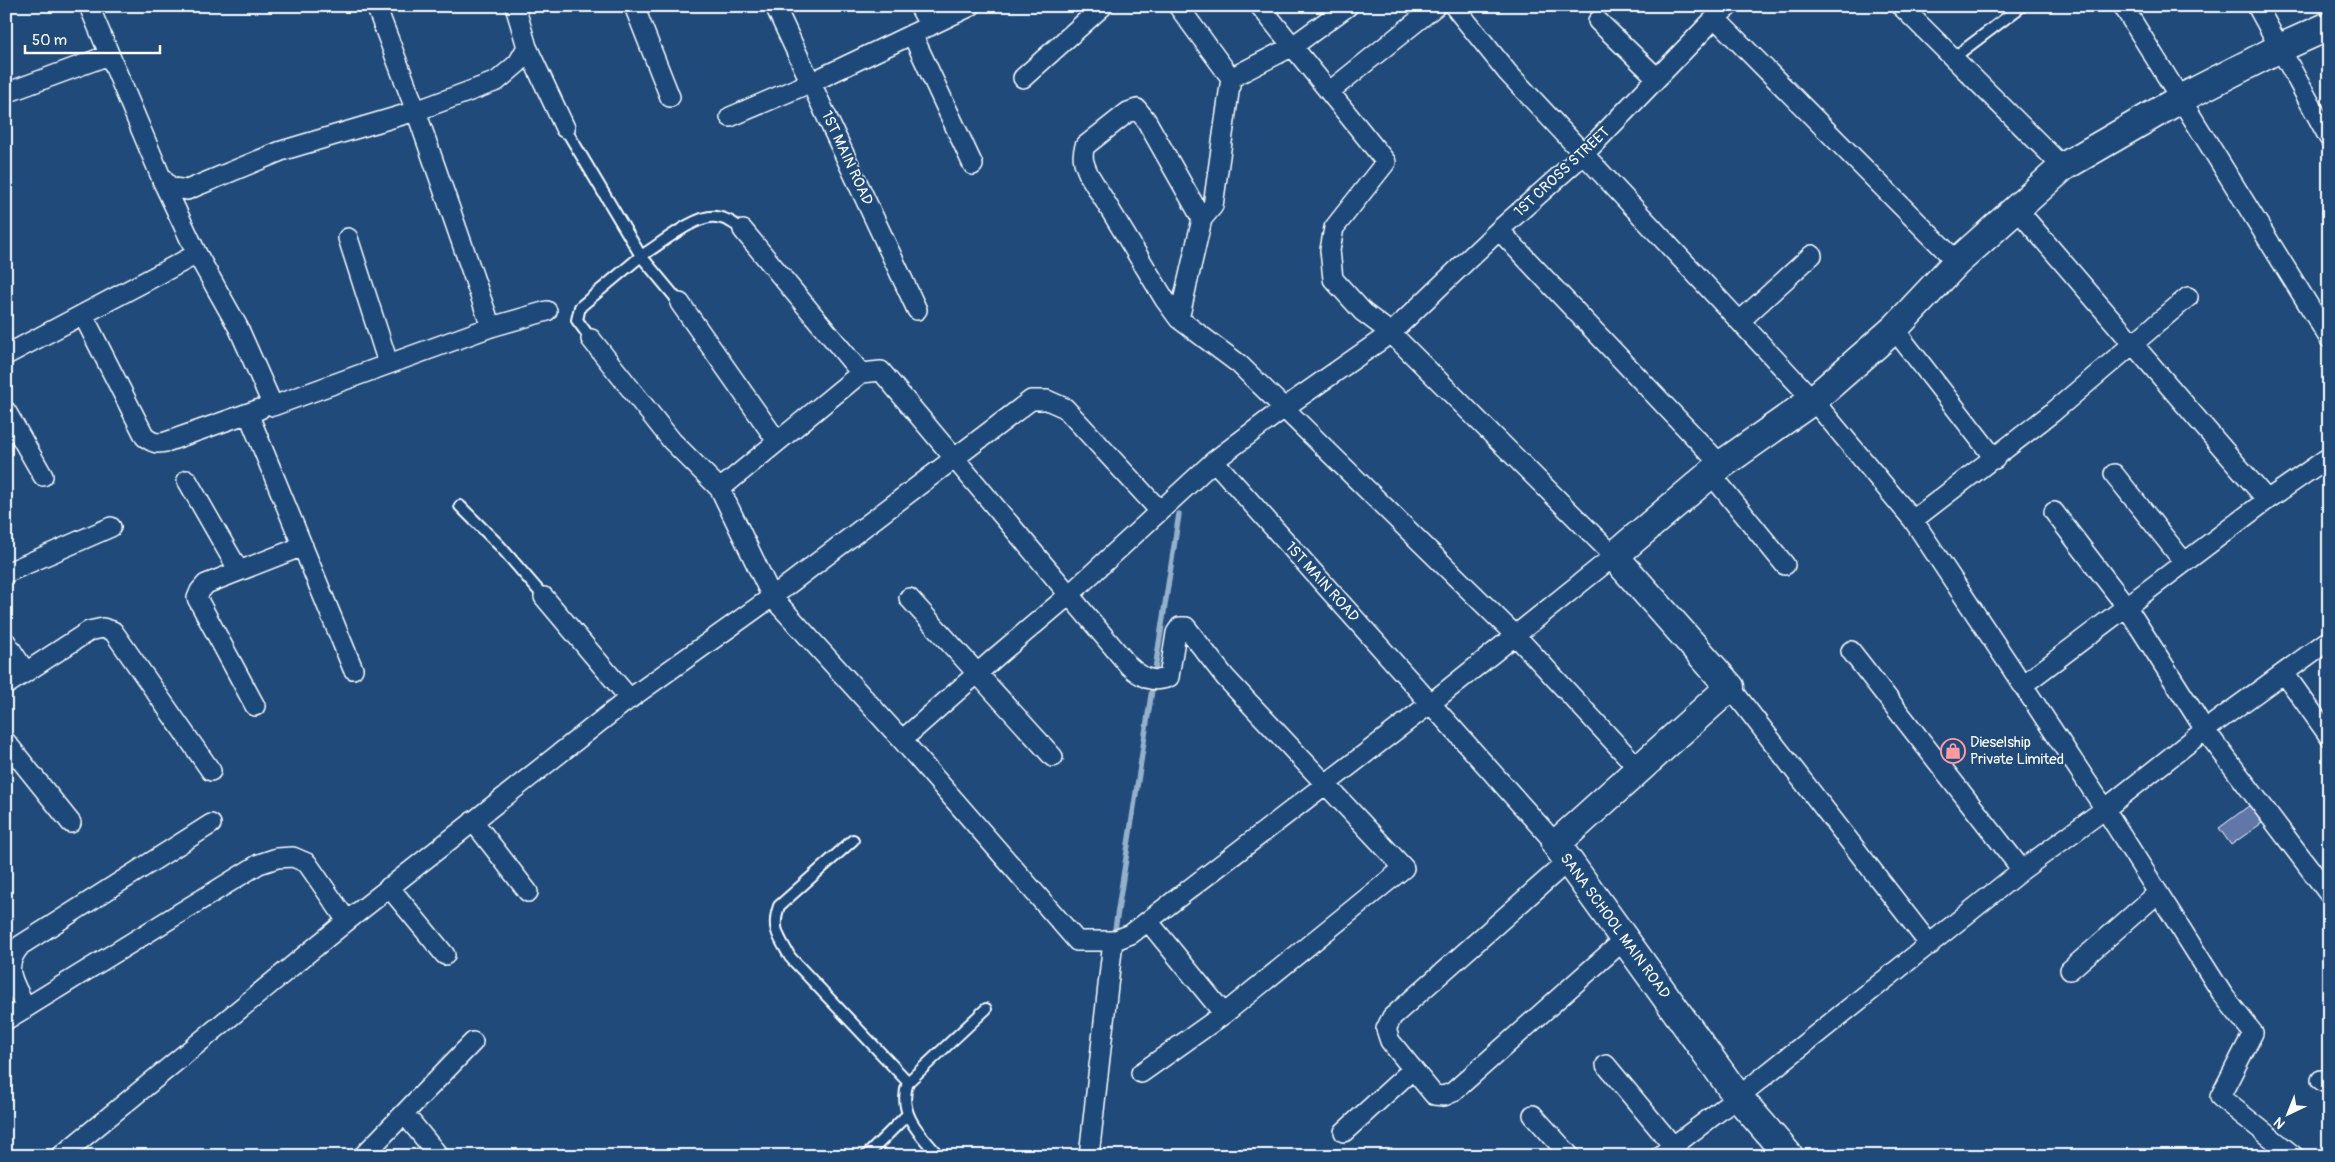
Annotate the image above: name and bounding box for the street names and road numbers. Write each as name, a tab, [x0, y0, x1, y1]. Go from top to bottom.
street label: 1ST MAIN ROAD	[817, 108, 877, 208]
street label: 1ST CROSS STREET	[1510, 123, 1614, 221]
street label: 1ST MAIN ROAD	[1281, 538, 1363, 626]
street label: SANA SCHOOL MAIN ROAD	[1556, 849, 1674, 1003]

